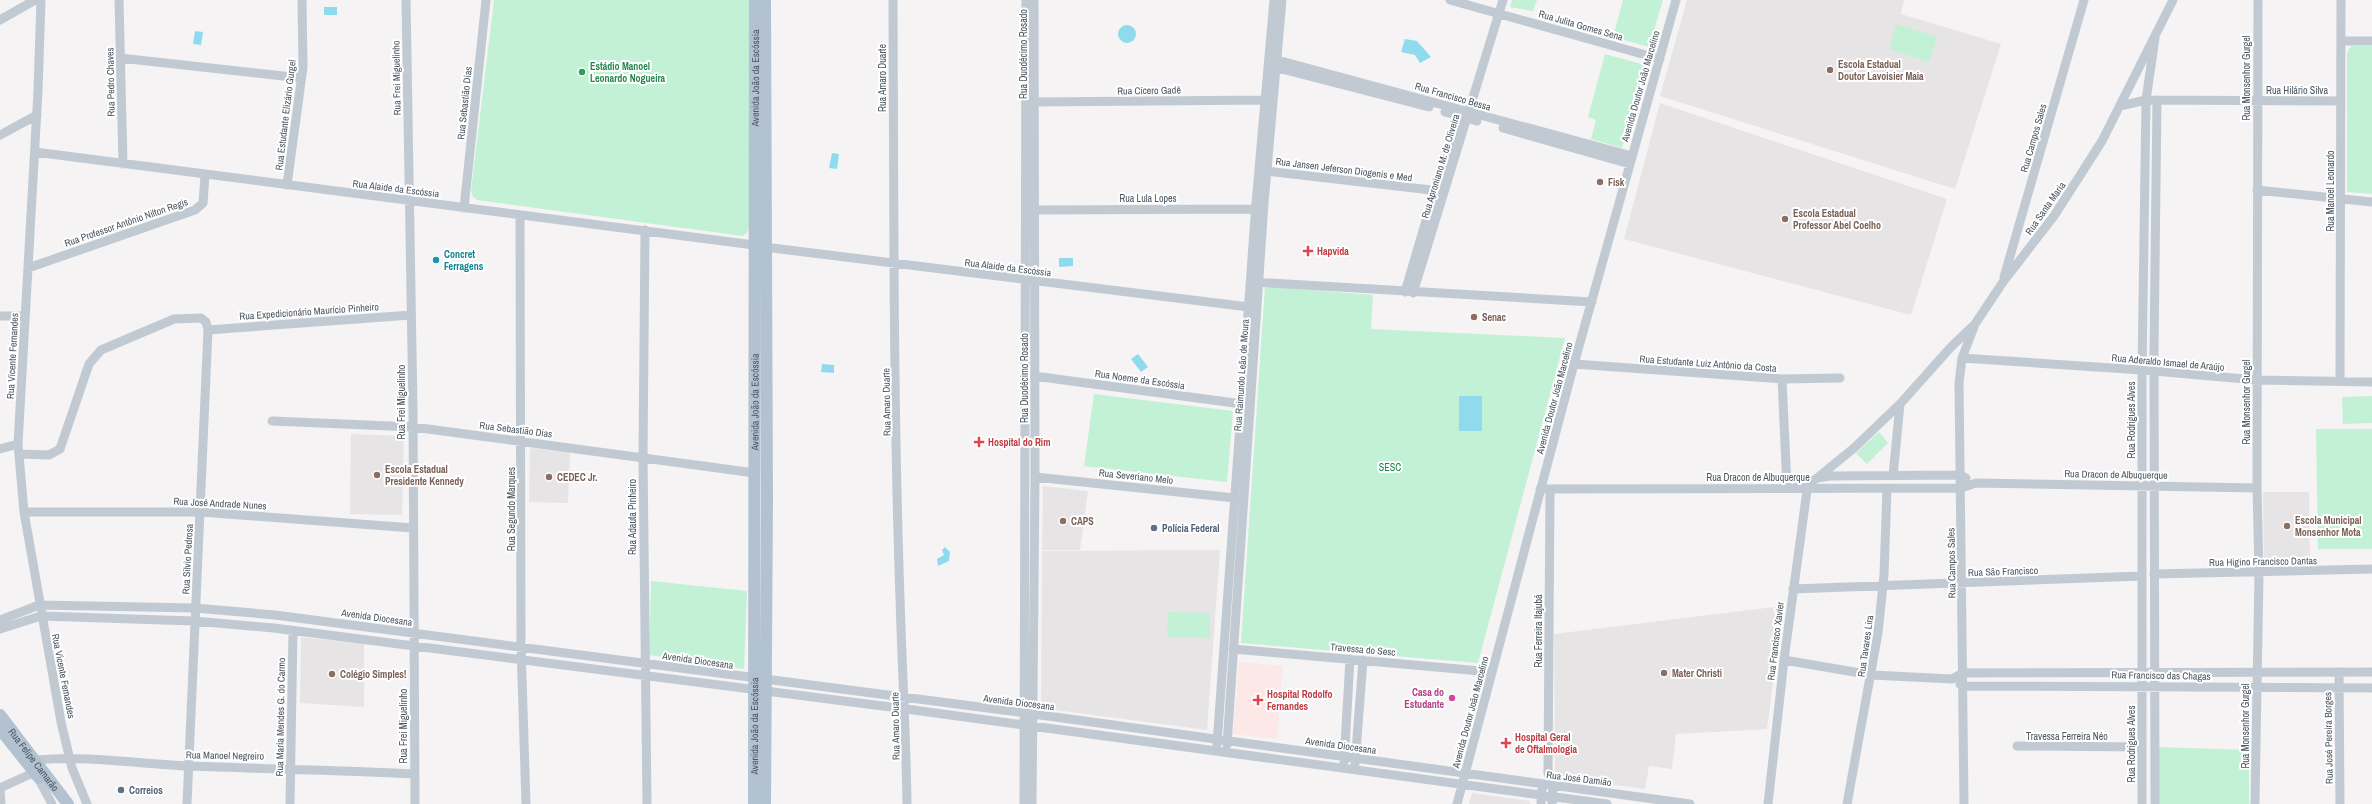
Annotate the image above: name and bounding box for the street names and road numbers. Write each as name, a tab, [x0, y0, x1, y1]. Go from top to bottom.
street label: Rua Julita Gomes Sena	[1537, 7, 1625, 44]
street label: Rua Duodécimo Rosado	[1017, 9, 1030, 99]
street label: Avenida João da Escóssia	[749, 29, 762, 128]
street label: Avenida Doutor João Marcelino	[1618, 29, 1663, 144]
street label: Rua Monsenhor Gurgel	[2240, 35, 2253, 121]
street label: Rua Frei Miguelinho	[389, 40, 404, 115]
street label: Rua Amaro Duarte	[876, 44, 889, 112]
street label: Rua Pedro Chaves	[103, 47, 118, 117]
street label: Rua Estudante Elizário Gurgel	[272, 59, 299, 171]
street label: Rua Sebastião Dias	[454, 66, 475, 140]
street label: Rua Francisco Bessa	[1413, 79, 1493, 114]
street label: Rua Cícero Gadê	[1117, 83, 1181, 98]
street label: Rua Hilário Silva	[2266, 84, 2328, 97]
street label: Rua Campos Sales	[2017, 102, 2049, 174]
street label: Rua Aproniano M. de Oliveira	[1418, 112, 1463, 220]
street label: Rua Manoel Leonardo	[2324, 150, 2337, 232]
street label: Rua Jansen Jeferson Diogenis e Med	[1275, 155, 1413, 184]
street label: Rua Alaide da Escóssia	[352, 177, 440, 200]
street label: Rua Santa Maria	[2022, 179, 2069, 237]
street label: Rua Lula Lopes	[1119, 192, 1177, 205]
street label: Rua Professor Antônio Nilton Regis	[63, 195, 190, 250]
street label: Rua Alaide da Escóssia	[964, 256, 1052, 279]
street label: Rua Expedicionário Maurício Pinheiro	[239, 300, 380, 323]
street label: Rua Vicente Fernandes	[4, 313, 21, 399]
street label: Rua Raimundo Leão de Moura	[1231, 318, 1252, 432]
street label: Rua Duodécimo Rosado	[1018, 333, 1031, 423]
street label: Avenida Doutor João Marcelino	[1533, 340, 1576, 456]
street label: Rua Aderaldo Ismael de Araújo	[2111, 351, 2225, 374]
street label: Rua Estudante Luiz Antônio da Costa	[1639, 352, 1777, 375]
street label: Avenida João da Escóssia	[748, 353, 762, 452]
street label: Rua Monsenhor Gurgel	[2240, 359, 2253, 445]
street label: Rua Frei Miguelinho	[395, 364, 408, 439]
street label: Rua Amaro Duarte	[879, 367, 894, 436]
street label: Rua Noeme da Escóssia	[1094, 367, 1186, 392]
street label: Rua Rodrigues Alves	[2125, 381, 2138, 459]
street label: Rua Sebastião Dias	[479, 419, 553, 440]
street label: Rua Severiano Melo	[1098, 466, 1174, 487]
street label: Rua Segundo Marques	[505, 467, 518, 551]
street label: Rua Dracon de Albuquerque	[2064, 467, 2168, 482]
street label: Rua Dracon de Albuquerque	[1706, 471, 1810, 484]
street label: Rua Adauta Pinheiro	[626, 478, 639, 555]
street label: Rua José Andrade Nunes	[173, 495, 267, 512]
street label: Rua Silvio Pedrosa	[179, 523, 196, 595]
street label: Rua Campos Sales	[1944, 528, 1959, 598]
street label: Rua Higino Francisco Dantas	[2209, 554, 2317, 569]
street label: Rua São Francisco	[1968, 564, 2039, 579]
street label: Rua Ferreira Itajubá	[1532, 594, 1545, 667]
street label: Rua Francisco Xavier	[1764, 601, 1787, 681]
street label: Avenida Diocesana	[340, 606, 414, 629]
street label: Rua Tavares Lira	[1855, 614, 1876, 678]
street label: Rua Vicente Fernandes	[49, 633, 78, 720]
street label: Travessa do Sesc	[1330, 640, 1396, 659]
street label: Avenida Diocesana	[661, 649, 735, 672]
street label: Avenida Doutor João Marcelino	[1449, 654, 1492, 770]
street label: Rua Maria Mendes G. do Carmo	[273, 657, 288, 777]
street label: Rua Francisco das Chagas	[2111, 668, 2211, 683]
street label: Avenida João da Escóssia	[748, 677, 761, 776]
street label: Rua Monsenhor Gurgel	[2239, 683, 2252, 769]
street label: Rua Frei Miguelinho	[397, 688, 410, 763]
street label: Rua Amaro Duarte	[888, 691, 903, 760]
street label: Avenida Diocesana	[982, 692, 1056, 713]
street label: Rua José Pereira Borges	[2321, 692, 2336, 784]
street label: Rua Rodrigues Alves	[2125, 705, 2138, 783]
street label: Rua Felipe Camarão	[5, 726, 62, 794]
street label: Travessa Ferreira Néo	[2026, 730, 2108, 743]
street label: Avenida Diocesana	[1304, 734, 1378, 757]
street label: Rua Manoel Negreiro	[186, 748, 265, 763]
street label: Rua José Damião	[1546, 768, 1613, 789]

